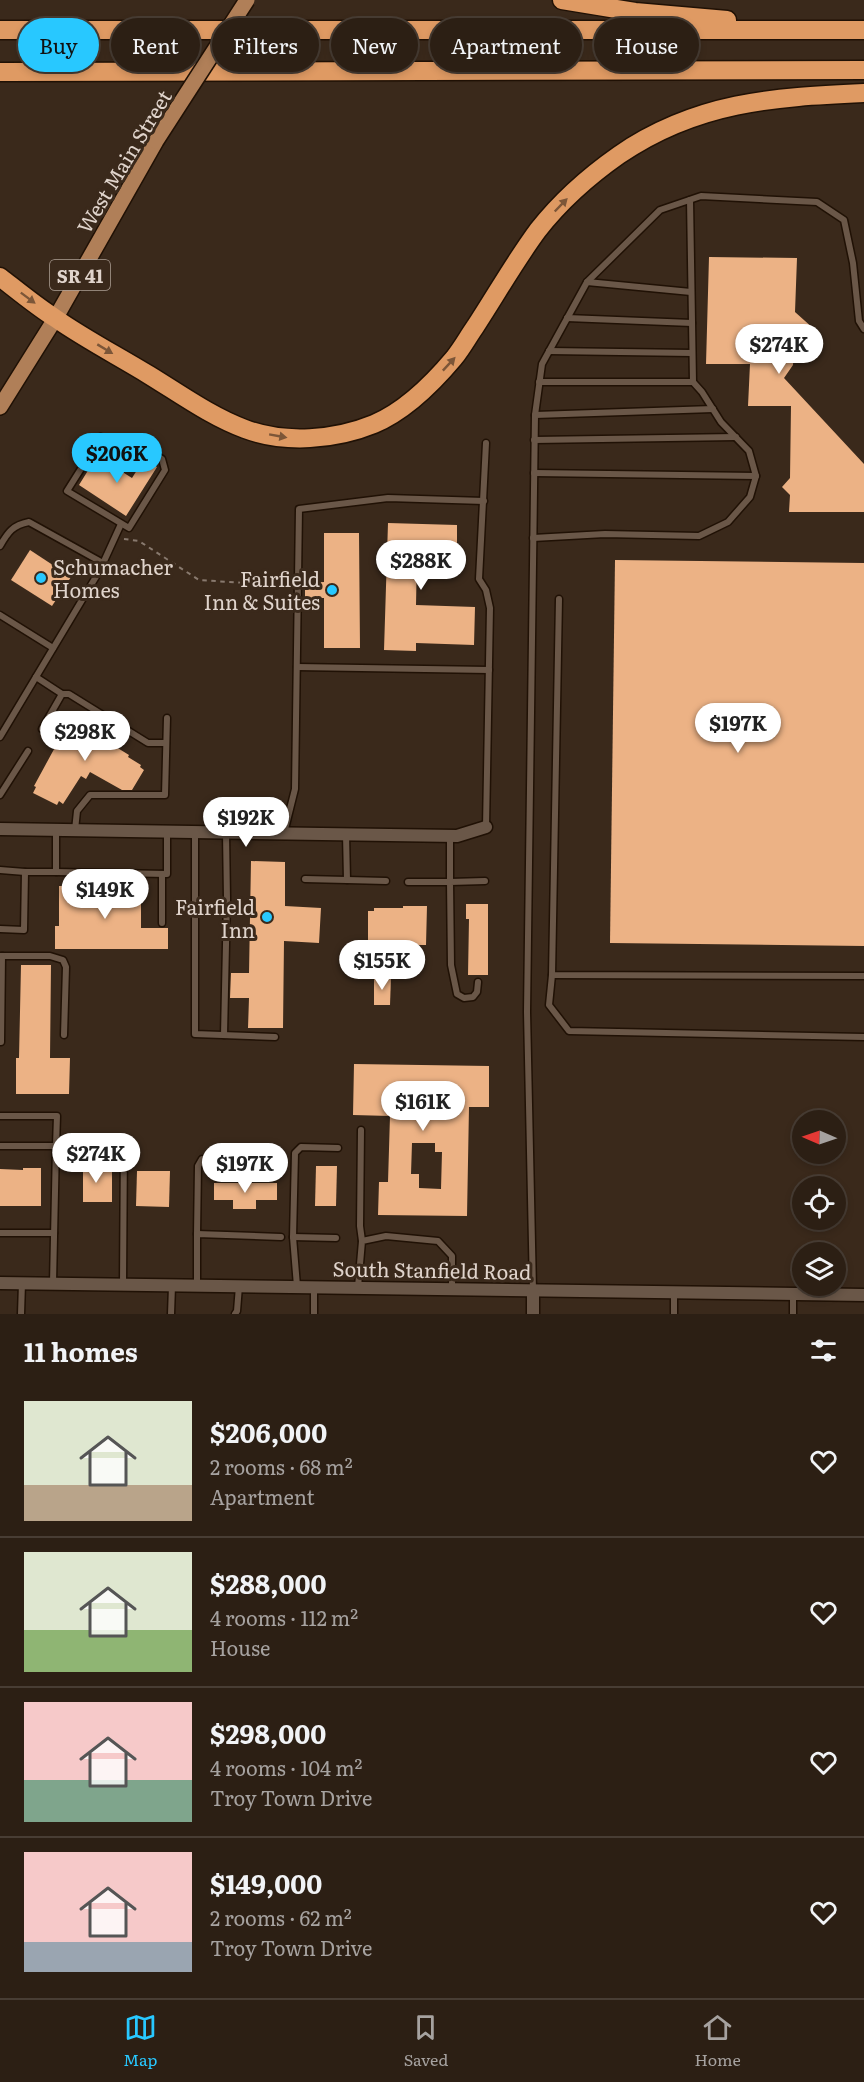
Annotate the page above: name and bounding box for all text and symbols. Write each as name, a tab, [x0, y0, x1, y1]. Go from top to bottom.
chip: Buy	[18, 18, 99, 72]
chip: Rent	[111, 18, 200, 72]
chip: Filters	[212, 18, 319, 72]
chip: New	[331, 18, 418, 72]
chip: Apartment	[430, 18, 582, 72]
chip: House	[594, 18, 699, 72]
street label: West Main Street	[68, 84, 178, 238]
one-way arrow	[554, 198, 568, 212]
road number: SR 41	[50, 260, 110, 290]
one-way arrow	[19, 292, 35, 304]
pin: $274K	[737, 324, 821, 375]
text: $274K	[749, 328, 809, 358]
one-way arrow	[97, 343, 113, 354]
one-way arrow	[441, 357, 455, 371]
one-way arrow	[268, 432, 287, 441]
pin: $206K	[75, 433, 159, 484]
text: $206K	[86, 437, 148, 467]
pin: $288K	[379, 540, 463, 591]
text: $288K	[390, 544, 452, 574]
place label: Schumacher Homes	[53, 551, 173, 604]
place label: Fairfield Inn & Suites	[204, 563, 320, 616]
marker: Schumacher Homes	[34, 571, 48, 585]
marker: Fairfield Inn & Suites	[325, 583, 339, 597]
pin: $197K	[696, 703, 780, 754]
text: $197K	[709, 707, 767, 737]
pin: $298K	[43, 711, 127, 762]
text: $298K	[54, 715, 116, 745]
pin: $192K	[204, 797, 288, 848]
text: $192K	[217, 801, 275, 831]
pin: $149K	[63, 869, 147, 920]
text: $149K	[76, 873, 134, 903]
place label: Fairfield Inn	[175, 891, 255, 944]
marker: Fairfield Inn	[260, 910, 274, 924]
pin: $155K	[340, 940, 424, 991]
text: $155K	[353, 944, 411, 974]
pin: $161K	[381, 1081, 465, 1132]
text: $161K	[395, 1085, 451, 1115]
north arrow	[792, 1110, 846, 1164]
map controls	[792, 1110, 846, 1296]
pin: $274K	[54, 1133, 138, 1184]
text: $274K	[66, 1137, 126, 1167]
pin: $197K	[203, 1143, 287, 1194]
text: $197K	[216, 1147, 274, 1177]
button: locate	[792, 1176, 846, 1230]
button: layers	[792, 1242, 846, 1296]
street label: South Stanfield Road	[332, 1252, 532, 1286]
text: 11 homes	[24, 1331, 138, 1370]
icon: filters	[807, 1334, 840, 1367]
text: $206,000	[210, 1412, 327, 1451]
icon: home	[72, 1425, 144, 1497]
icon: heart	[807, 1445, 840, 1478]
text: 2 rooms · 68 m²	[210, 1451, 353, 1481]
text: Apartment	[210, 1481, 315, 1511]
text: $288,000	[210, 1563, 327, 1602]
icon: home	[72, 1576, 144, 1648]
icon: heart	[807, 1596, 840, 1629]
text: 4 rooms · 112 m²	[210, 1602, 358, 1632]
text: House	[210, 1632, 270, 1662]
text: $298,000	[210, 1713, 326, 1752]
icon: home	[72, 1726, 144, 1798]
icon: heart	[807, 1746, 840, 1779]
text: 4 rooms · 104 m²	[210, 1752, 362, 1782]
text: Troy Town Drive	[210, 1782, 372, 1812]
text: $149,000	[210, 1863, 322, 1902]
icon: home	[72, 1876, 144, 1948]
icon: heart	[807, 1896, 840, 1929]
text: 2 rooms · 62 m²	[210, 1902, 352, 1932]
text: Troy Town Drive	[210, 1932, 372, 1962]
tab: Map	[123, 2011, 157, 2071]
tab: Saved	[404, 2011, 448, 2071]
tab: Home	[695, 2011, 741, 2071]

